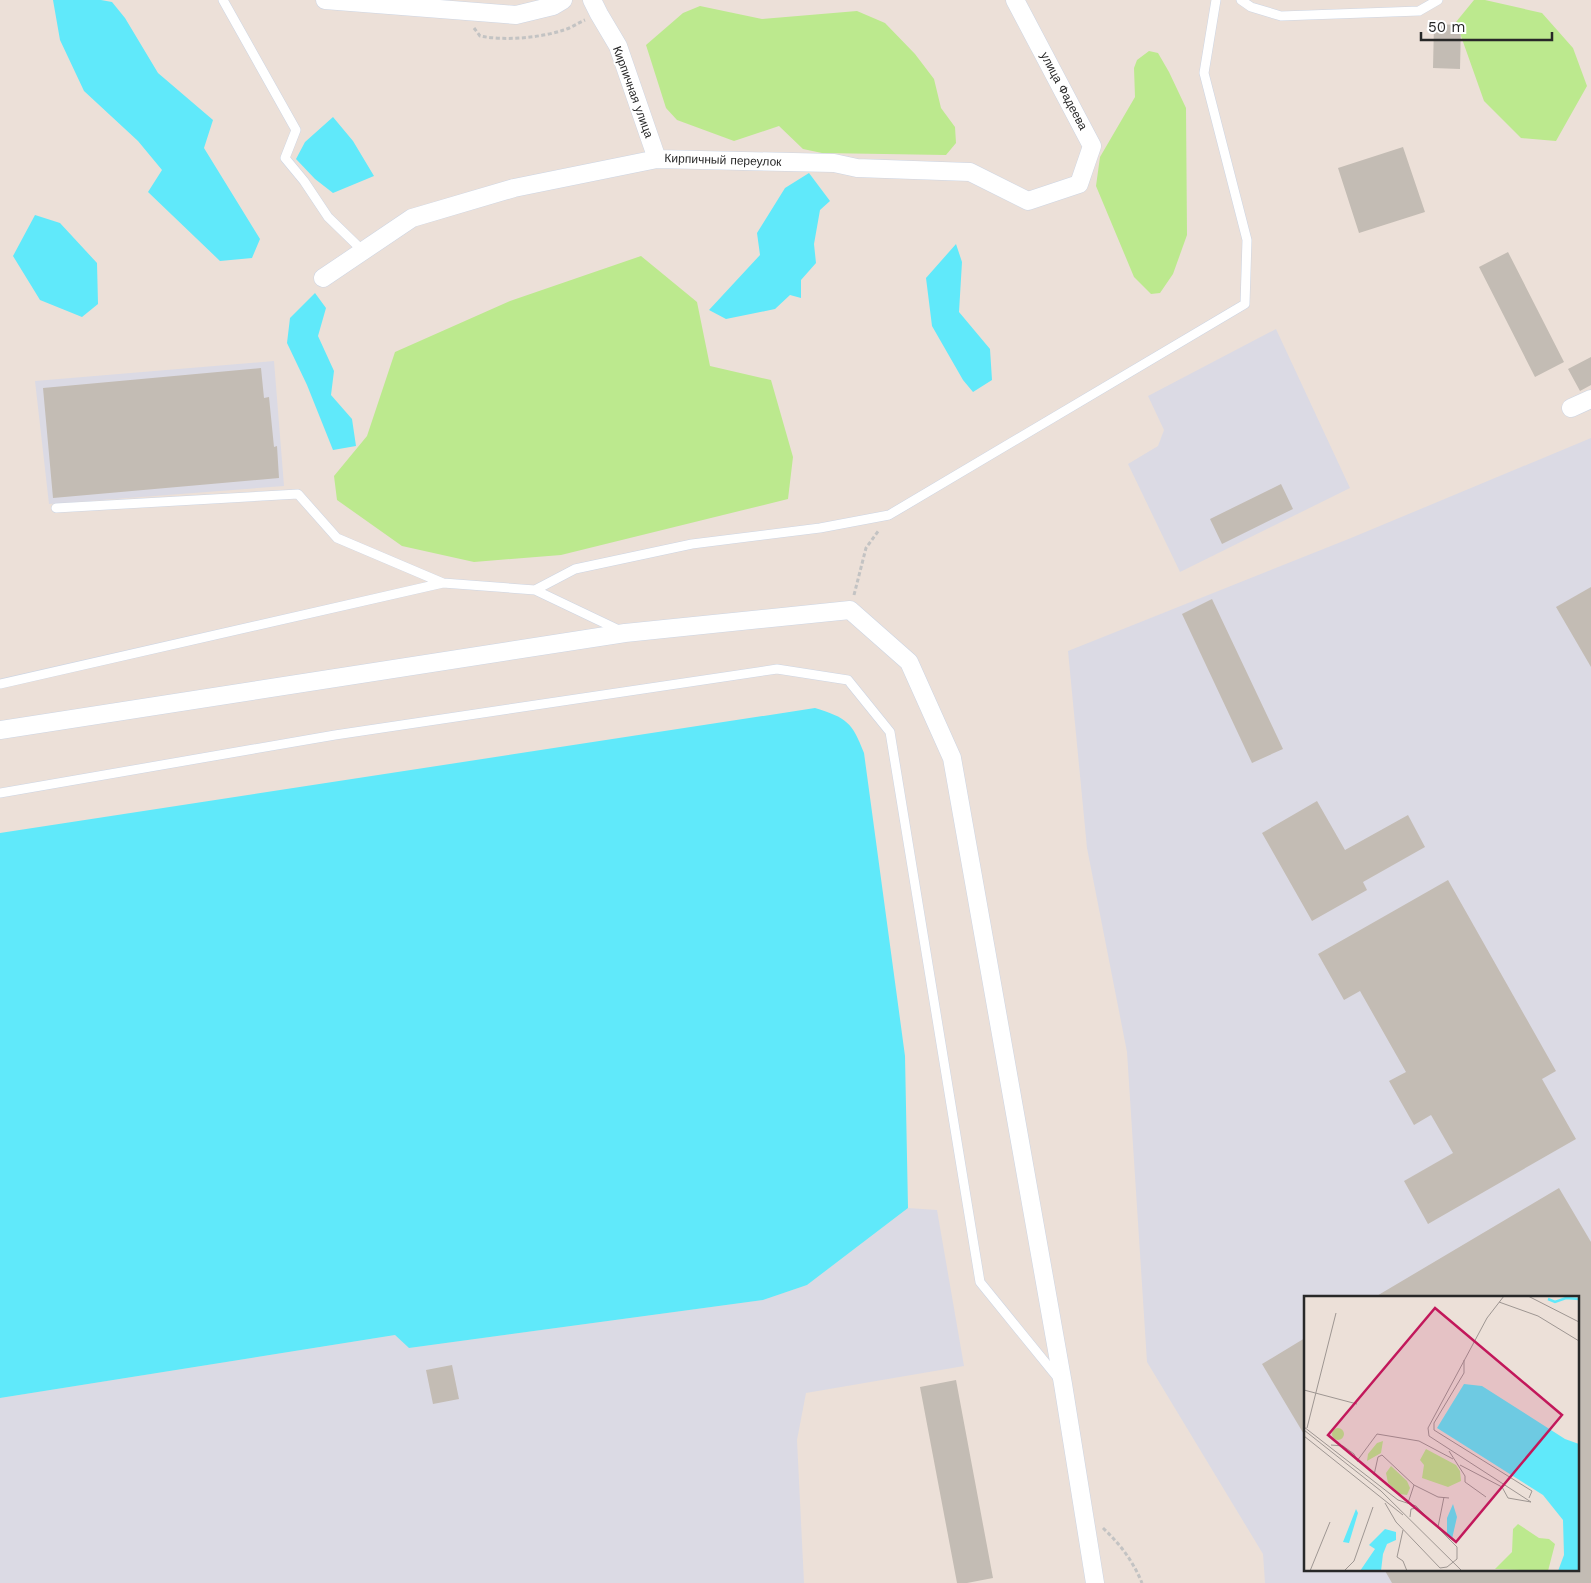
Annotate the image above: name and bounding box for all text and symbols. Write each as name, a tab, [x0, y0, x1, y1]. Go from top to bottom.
scale bar	[1421, 10, 1552, 42]
text: 50 m	[1428, 18, 1465, 36]
street label: Кирпичная улица	[610, 44, 656, 140]
street label: улица Фадеева	[1038, 50, 1091, 133]
street label: Кирпичный переулок	[664, 151, 782, 169]
inset map	[1304, 1296, 1578, 1570]

